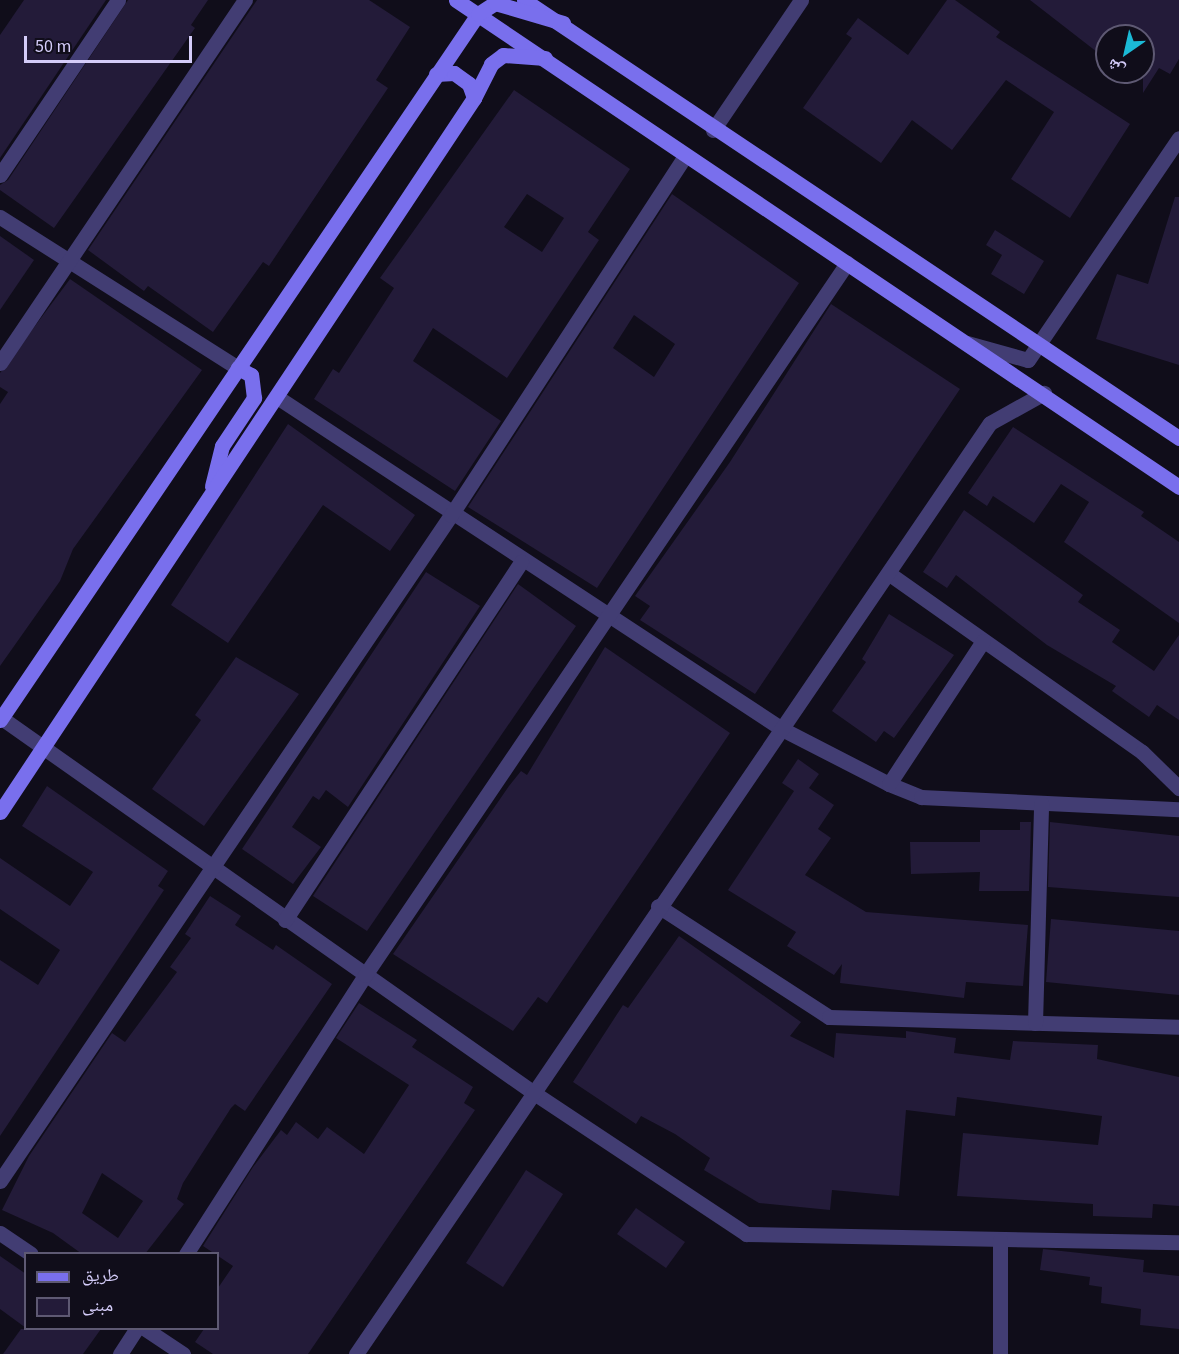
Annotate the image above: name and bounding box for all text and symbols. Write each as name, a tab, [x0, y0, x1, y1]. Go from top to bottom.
scale bar	[27, 24, 195, 62]
north arrow	[1095, 24, 1155, 84]
text: 50 m	[35, 34, 71, 59]
text: ش	[1103, 53, 1129, 81]
legend	[24, 1252, 219, 1330]
text: طريق	[82, 1263, 119, 1288]
text: مبنى	[82, 1293, 113, 1318]

